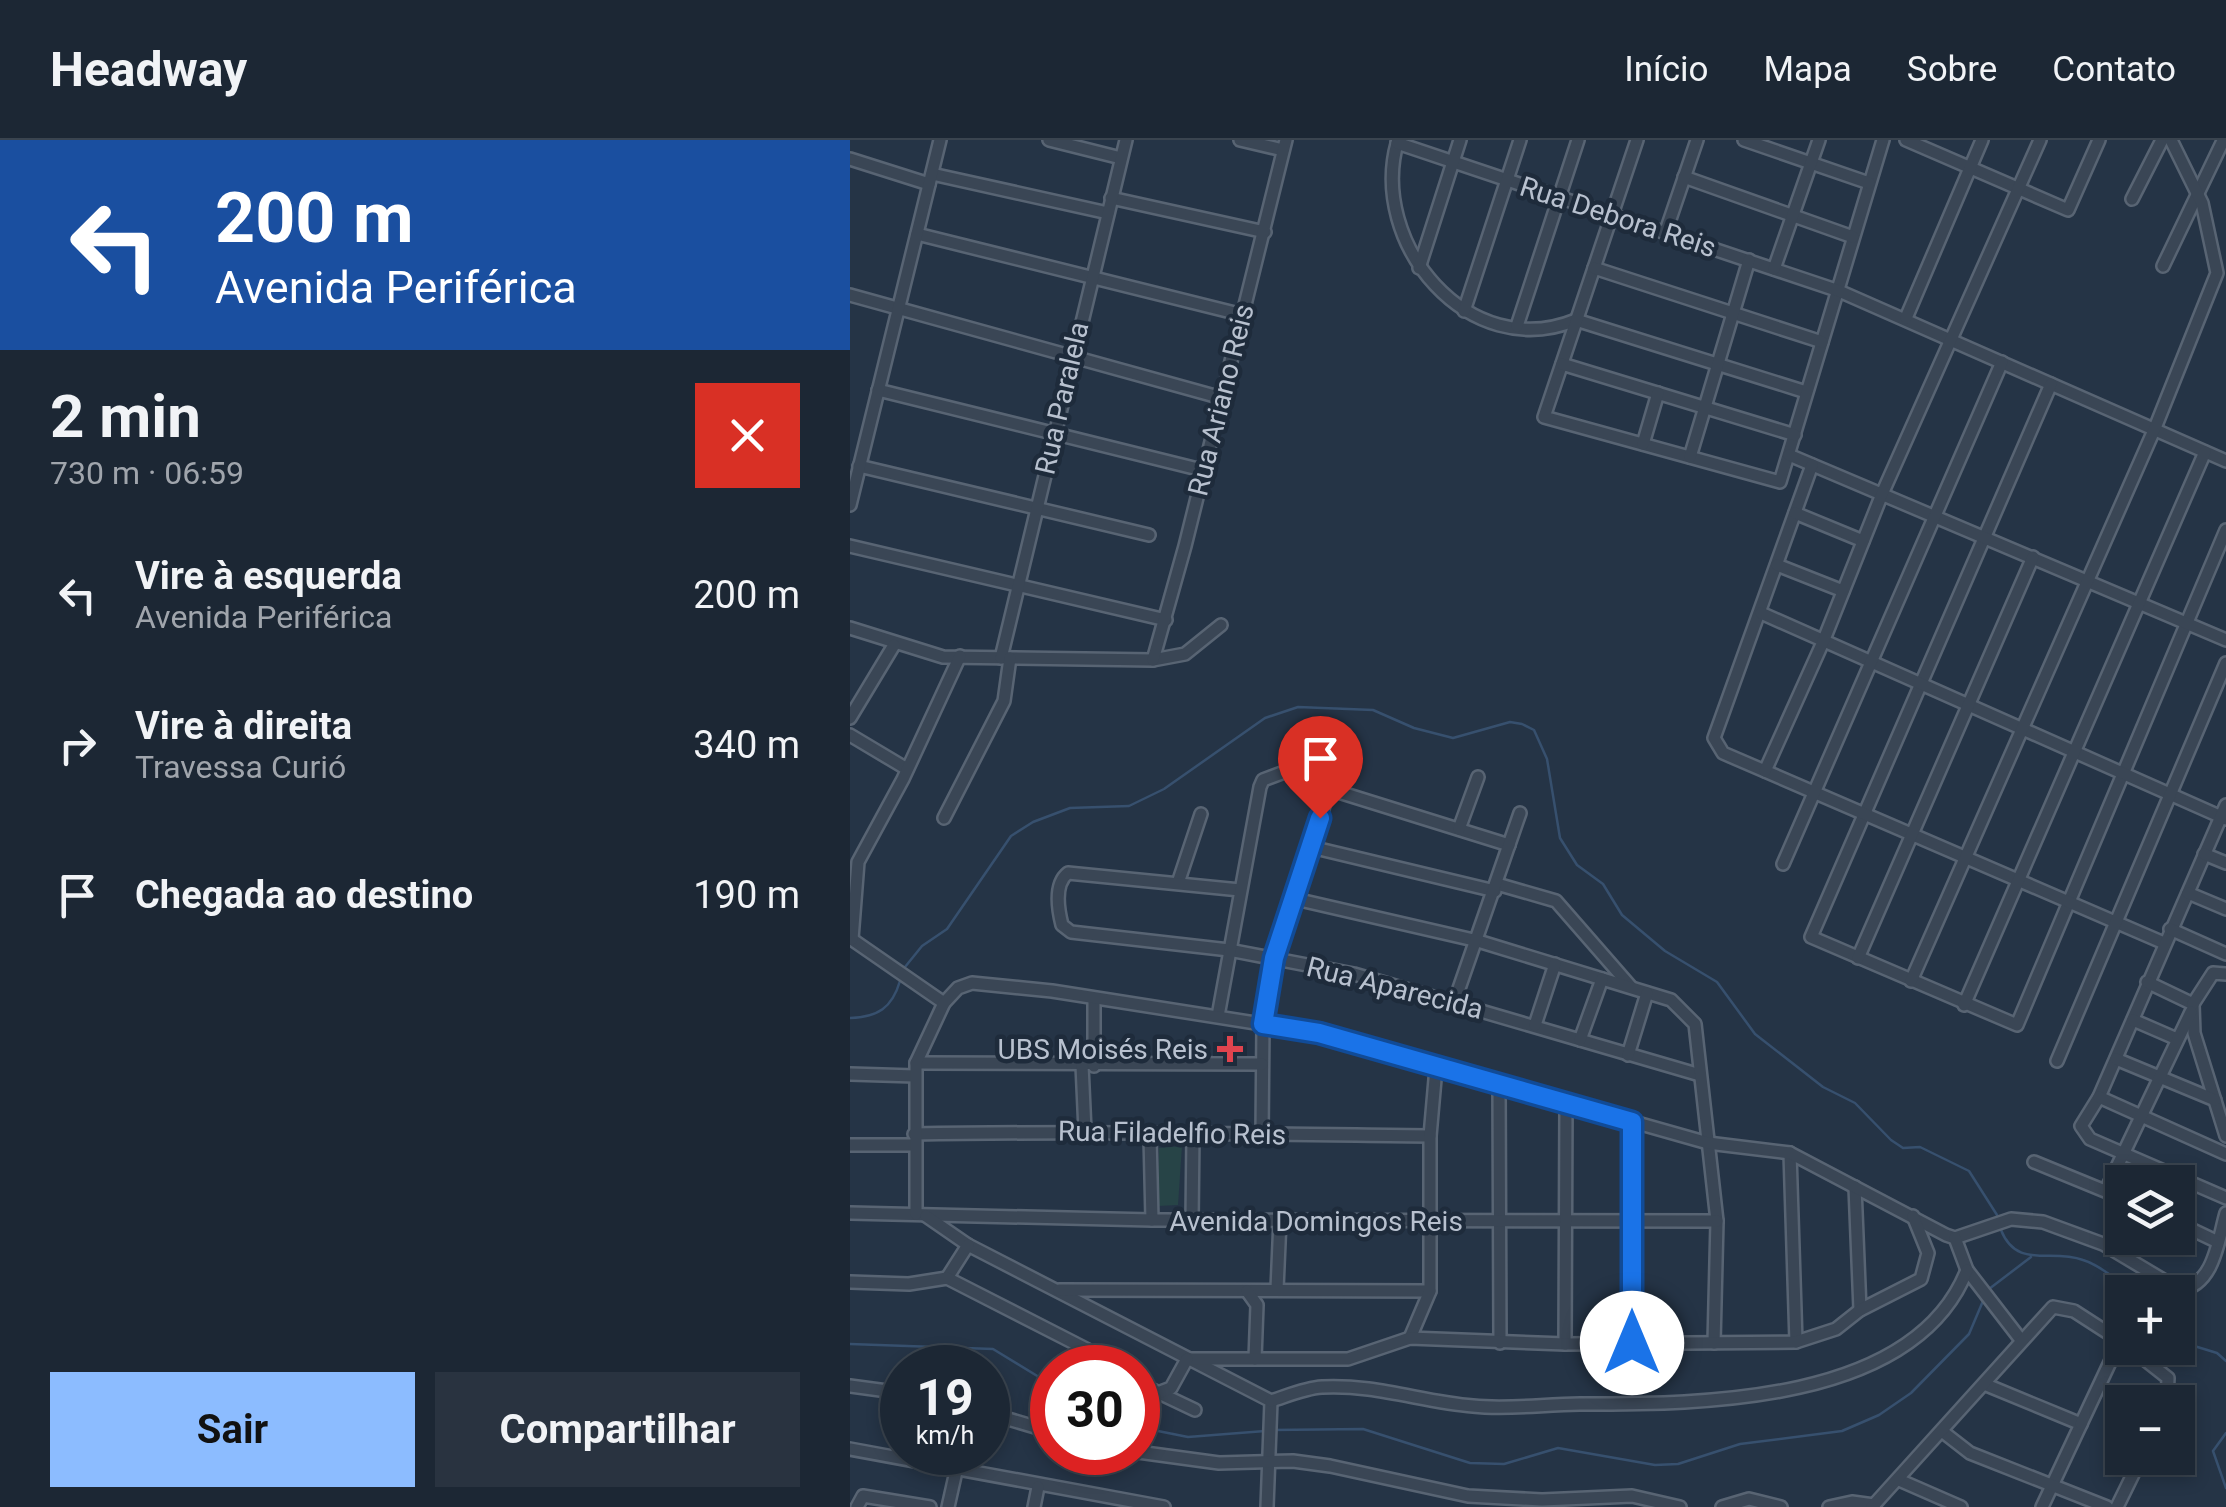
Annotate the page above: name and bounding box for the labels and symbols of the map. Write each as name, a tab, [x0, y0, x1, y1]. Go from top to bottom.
street label: Rua Debora Reis	[1516, 170, 1720, 264]
street label: Rua Ariano Reis	[1181, 301, 1261, 499]
street label: Rua Paralela	[1028, 319, 1096, 477]
pin	[1278, 716, 1363, 819]
street label: Rua Aparecida	[1303, 950, 1487, 1026]
place label: UBS Moisés Reis	[998, 1033, 1208, 1066]
marker: UBS Moisés Reis	[1217, 1036, 1243, 1062]
street label: Rua Filadelfio Reis	[1058, 1115, 1286, 1151]
street label: Avenida Domingos Reis	[1169, 1205, 1463, 1238]
position arrow	[1580, 1291, 1684, 1395]
speed limit sign: 30	[1030, 1345, 1160, 1475]

